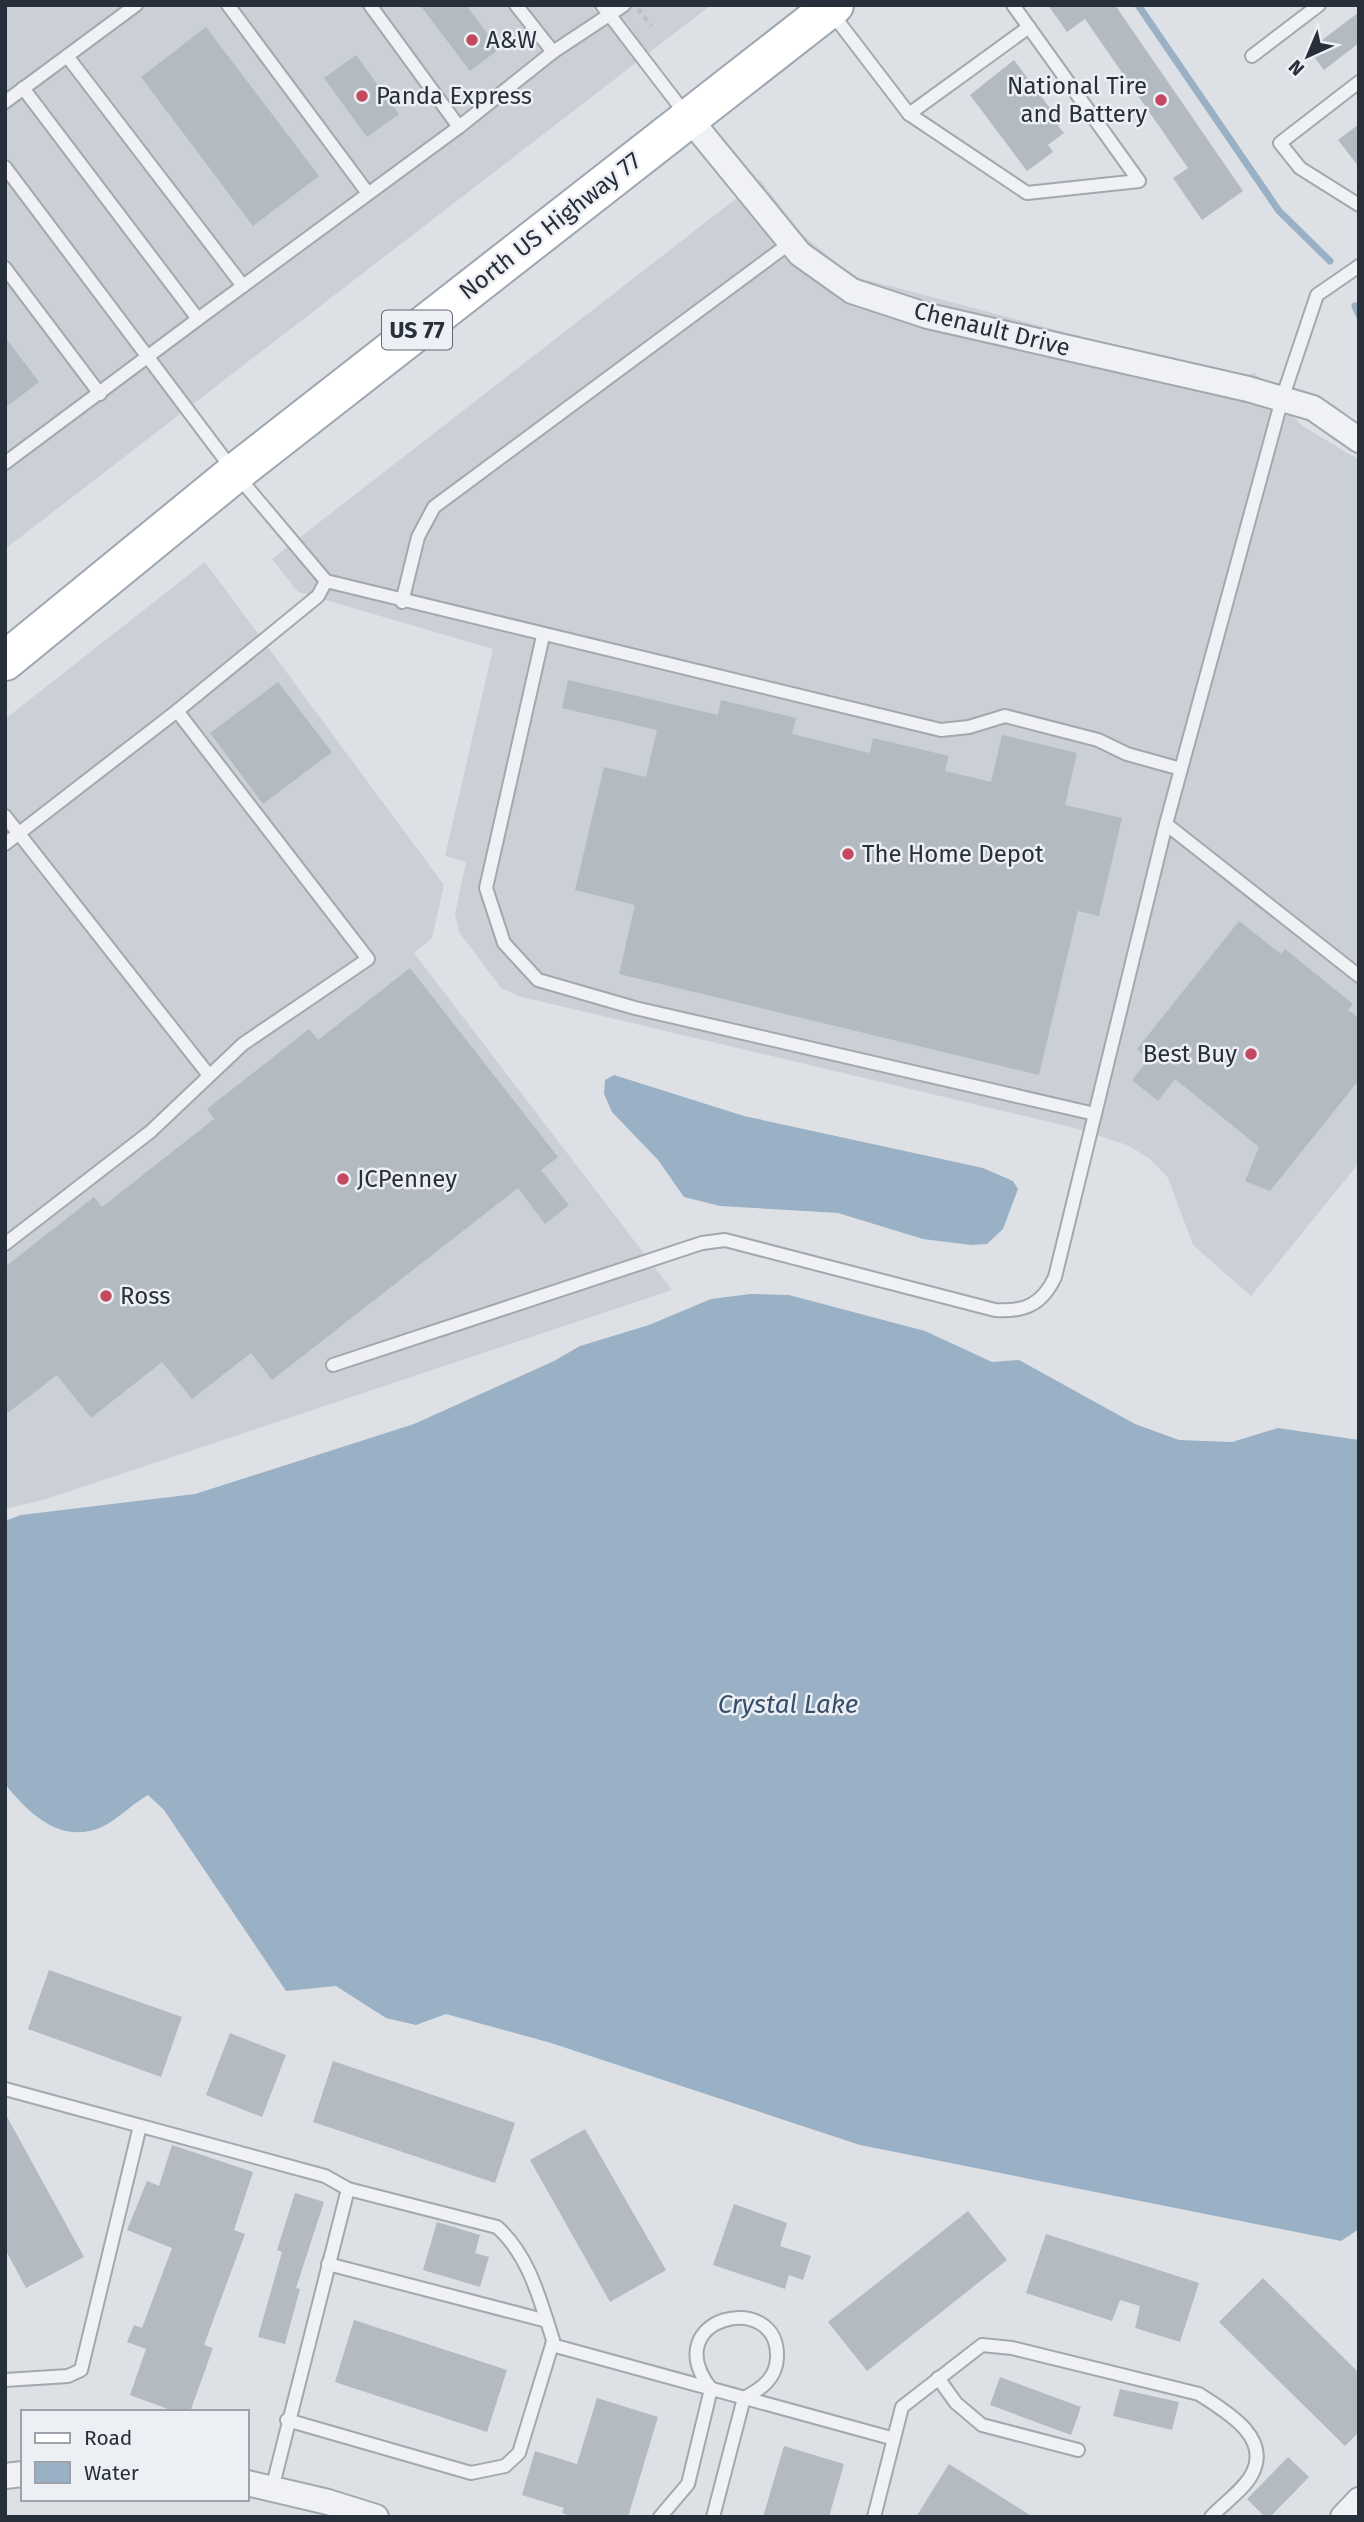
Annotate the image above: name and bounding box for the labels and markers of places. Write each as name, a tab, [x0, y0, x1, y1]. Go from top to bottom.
place label: A&W	[486, 26, 537, 54]
marker: A&W	[464, 32, 480, 48]
place label: National Tire and Battery	[1007, 72, 1147, 128]
place label: Panda Express	[376, 82, 532, 110]
marker: Panda Express	[354, 88, 370, 104]
marker: National Tire and Battery	[1153, 92, 1169, 108]
place label: The Home Depot	[862, 840, 1044, 868]
marker: The Home Depot	[840, 846, 856, 862]
place label: Best Buy	[1143, 1040, 1237, 1068]
marker: Best Buy	[1243, 1046, 1259, 1062]
place label: JCPenney	[357, 1165, 457, 1193]
marker: JCPenney	[335, 1171, 351, 1187]
place label: Ross	[120, 1282, 170, 1310]
marker: Ross	[98, 1288, 114, 1304]

